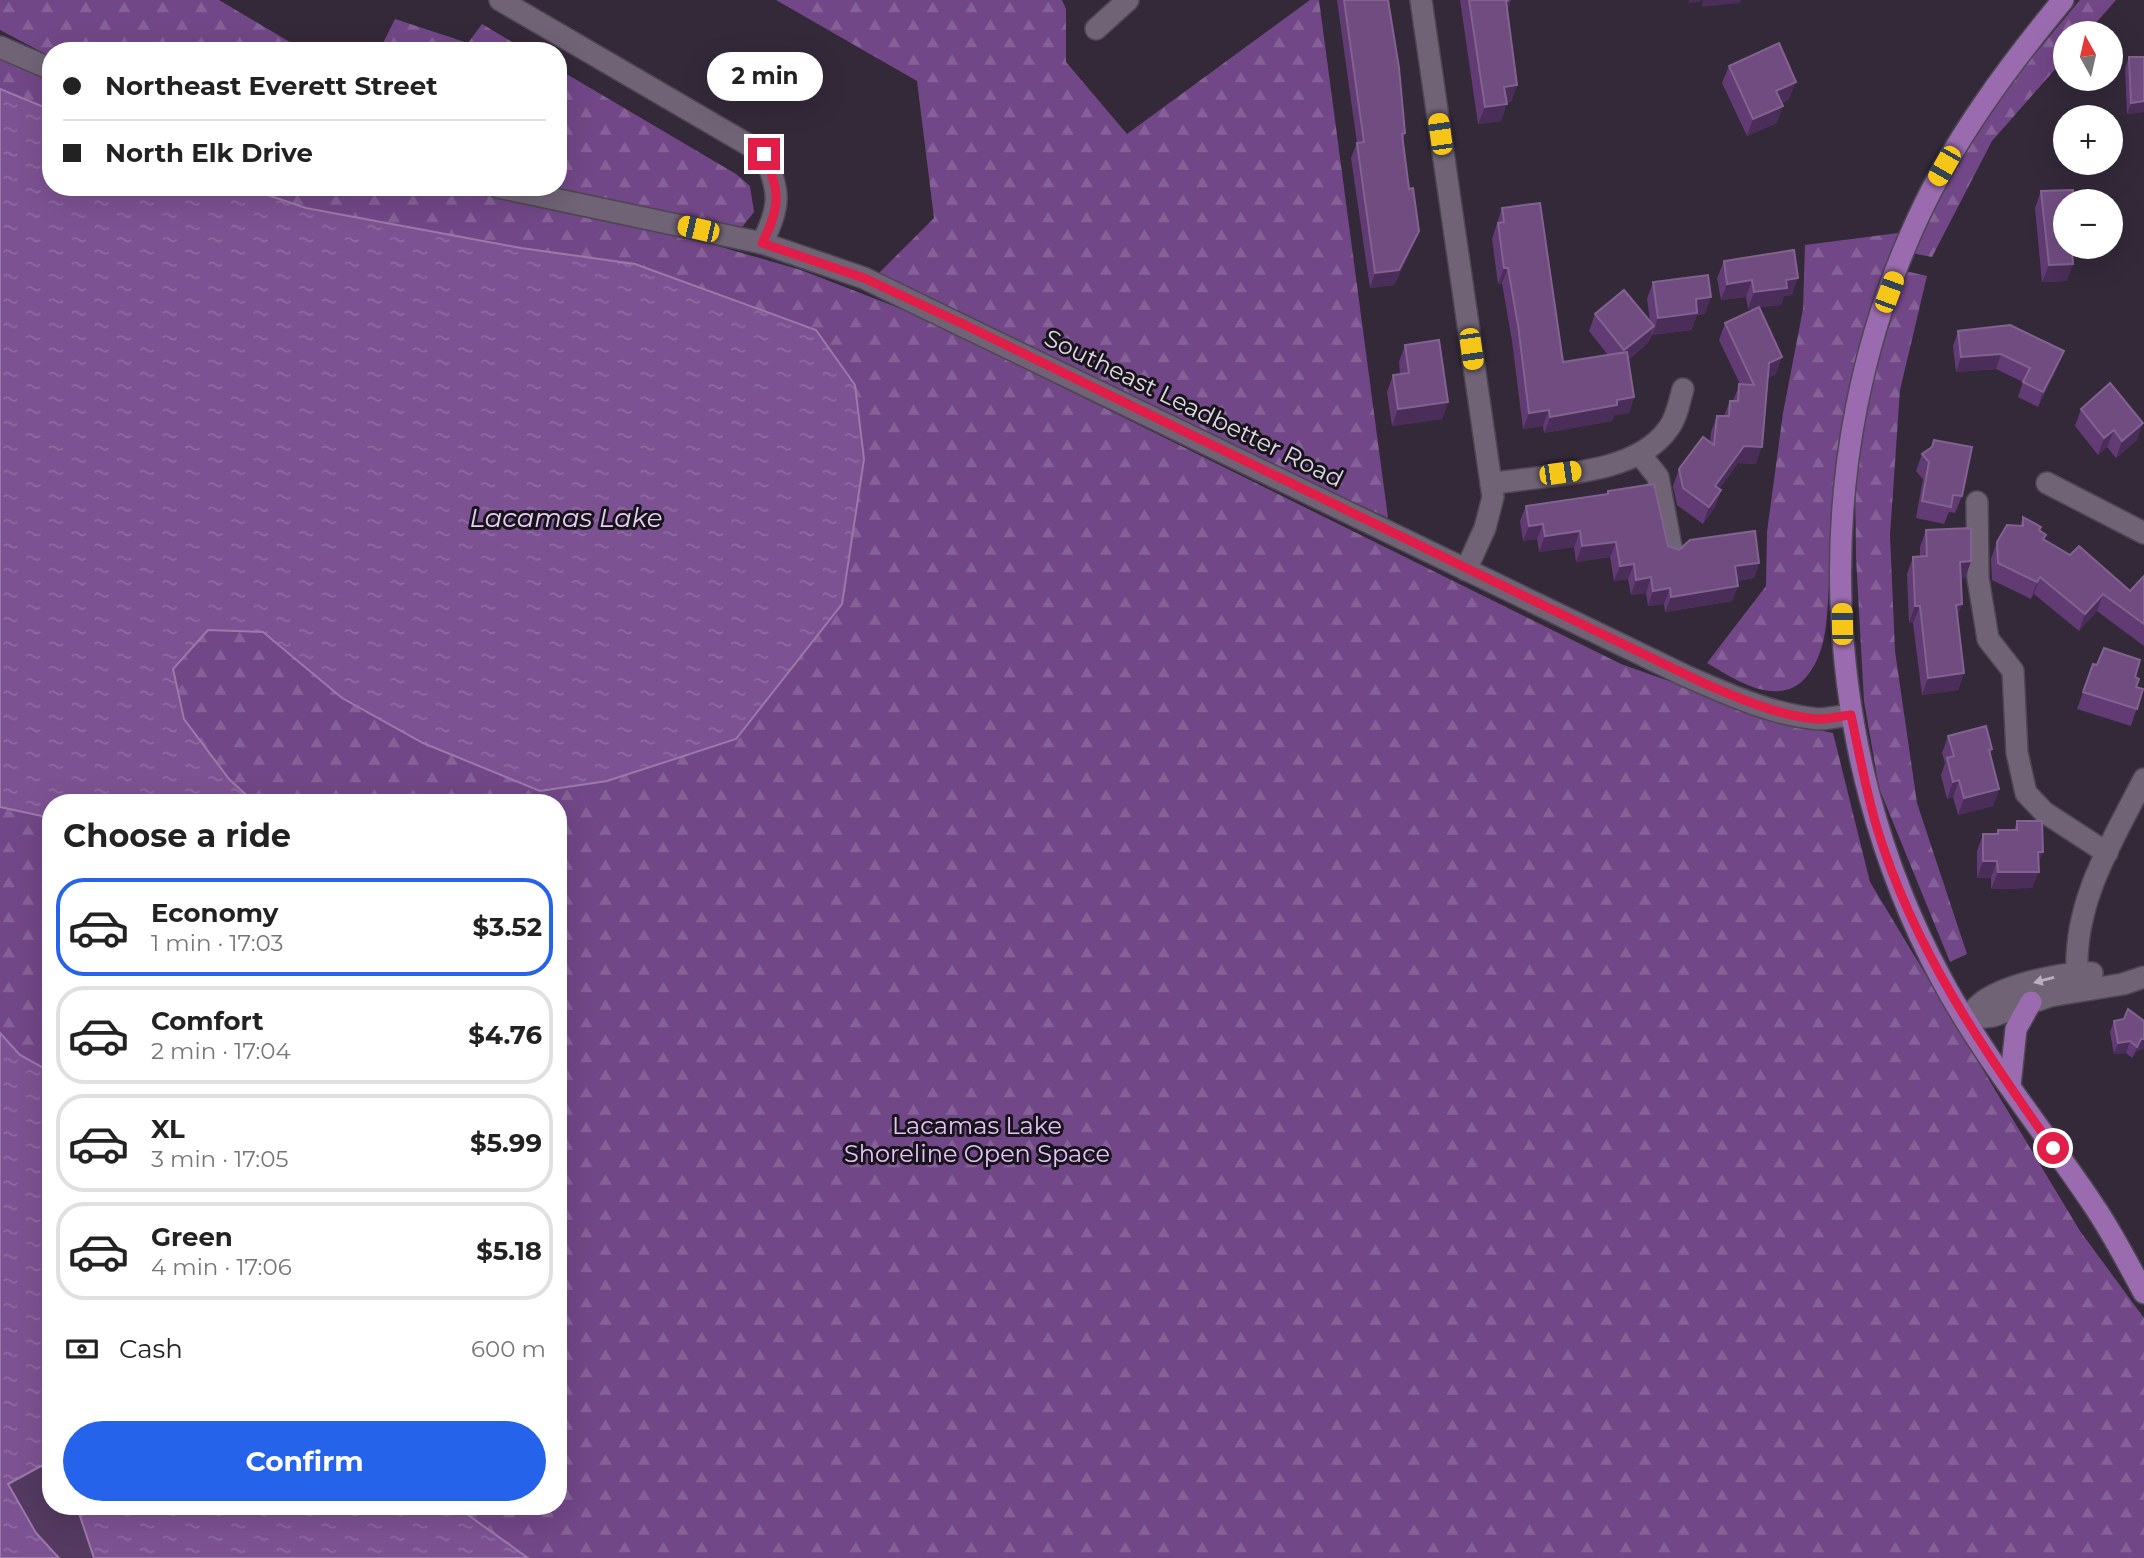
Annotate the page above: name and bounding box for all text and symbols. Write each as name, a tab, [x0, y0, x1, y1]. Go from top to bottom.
north arrow	[2053, 21, 2123, 91]
map controls	[2053, 21, 2123, 259]
callout: 2 min	[706, 52, 822, 102]
text: 2 min	[731, 62, 799, 90]
text: Northeast Everett Street	[105, 70, 438, 102]
button: +	[2053, 105, 2123, 175]
car	[1427, 112, 1454, 156]
text: North Elk Drive	[105, 137, 313, 169]
route end	[748, 138, 780, 170]
car	[1925, 143, 1964, 189]
button: −	[2053, 189, 2123, 259]
car	[676, 214, 721, 244]
car	[1872, 269, 1907, 315]
street label: Southeast Leadbetter Road	[1040, 323, 1348, 493]
car	[1458, 327, 1485, 371]
car	[1538, 460, 1583, 486]
water label: Lacamas Lake	[470, 502, 662, 534]
car	[1832, 603, 1853, 645]
text: Choose a ride	[63, 816, 291, 855]
icon: car	[67, 896, 130, 959]
text: Economy	[151, 897, 278, 929]
text: $3.52	[473, 911, 542, 943]
text: 1 min · 17:03	[151, 929, 284, 957]
one-way arrow	[2033, 975, 2055, 986]
icon: car	[67, 1004, 130, 1067]
text: Comfort	[151, 1005, 263, 1037]
text: $4.76	[468, 1019, 542, 1051]
text: 2 min · 17:04	[151, 1037, 291, 1065]
park label: Lacamas Lake Shoreline Open Space	[844, 1111, 1110, 1168]
icon: car	[67, 1112, 130, 1175]
text: XL	[151, 1113, 185, 1145]
text: $5.99	[470, 1127, 542, 1159]
route start	[2037, 1132, 2069, 1164]
text: 3 min · 17:05	[151, 1145, 289, 1173]
icon: car	[67, 1220, 130, 1283]
text: Green	[151, 1221, 233, 1253]
text: $5.18	[476, 1235, 542, 1267]
text: 4 min · 17:06	[151, 1253, 292, 1281]
icon: cash	[63, 1330, 101, 1368]
text: Cash	[119, 1333, 183, 1365]
text: 600 m	[471, 1335, 546, 1363]
button: Confirm	[63, 1421, 546, 1501]

